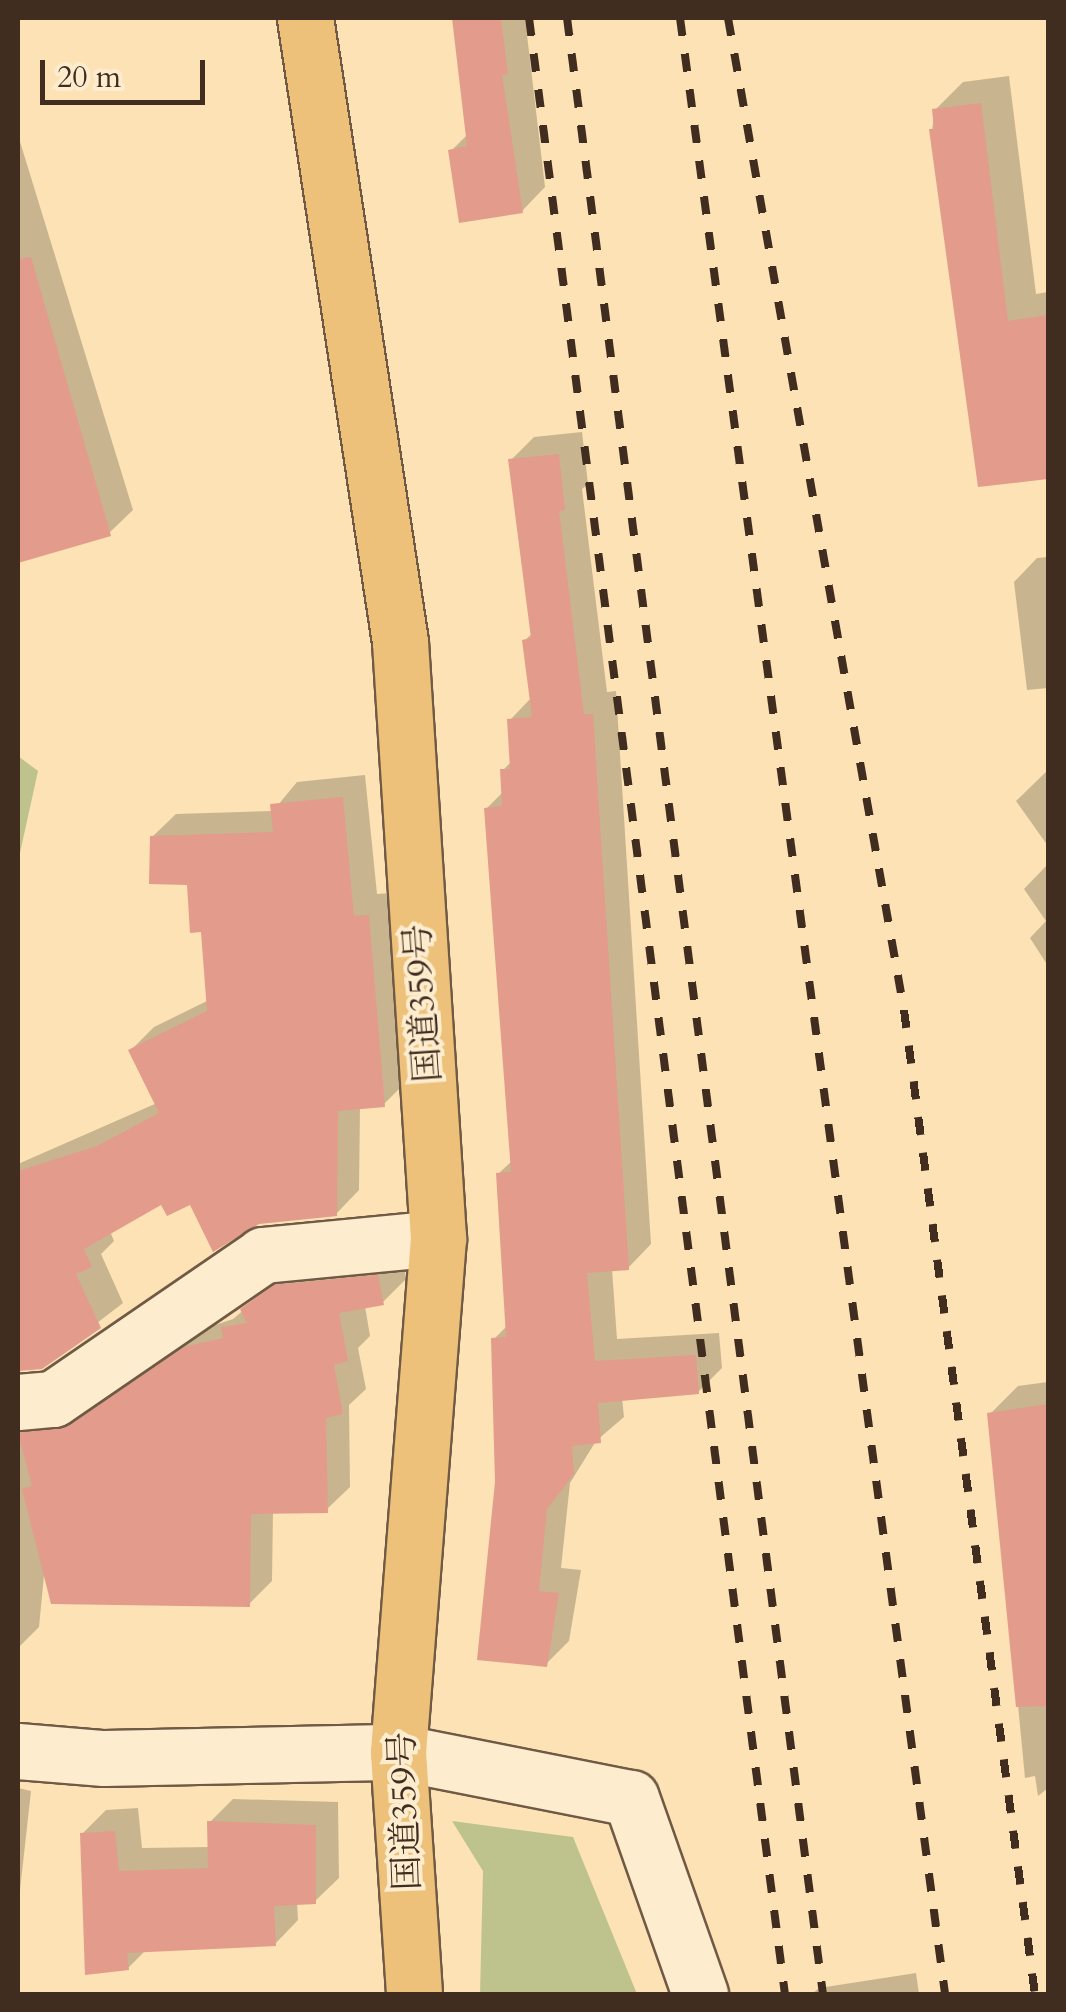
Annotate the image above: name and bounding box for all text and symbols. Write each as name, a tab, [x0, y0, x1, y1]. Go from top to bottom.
scale bar	[45, 40, 210, 102]
text: 20 m	[57, 57, 121, 98]
street label: 国道359号	[397, 922, 449, 1084]
street label: 国道359号	[381, 1731, 429, 1891]

